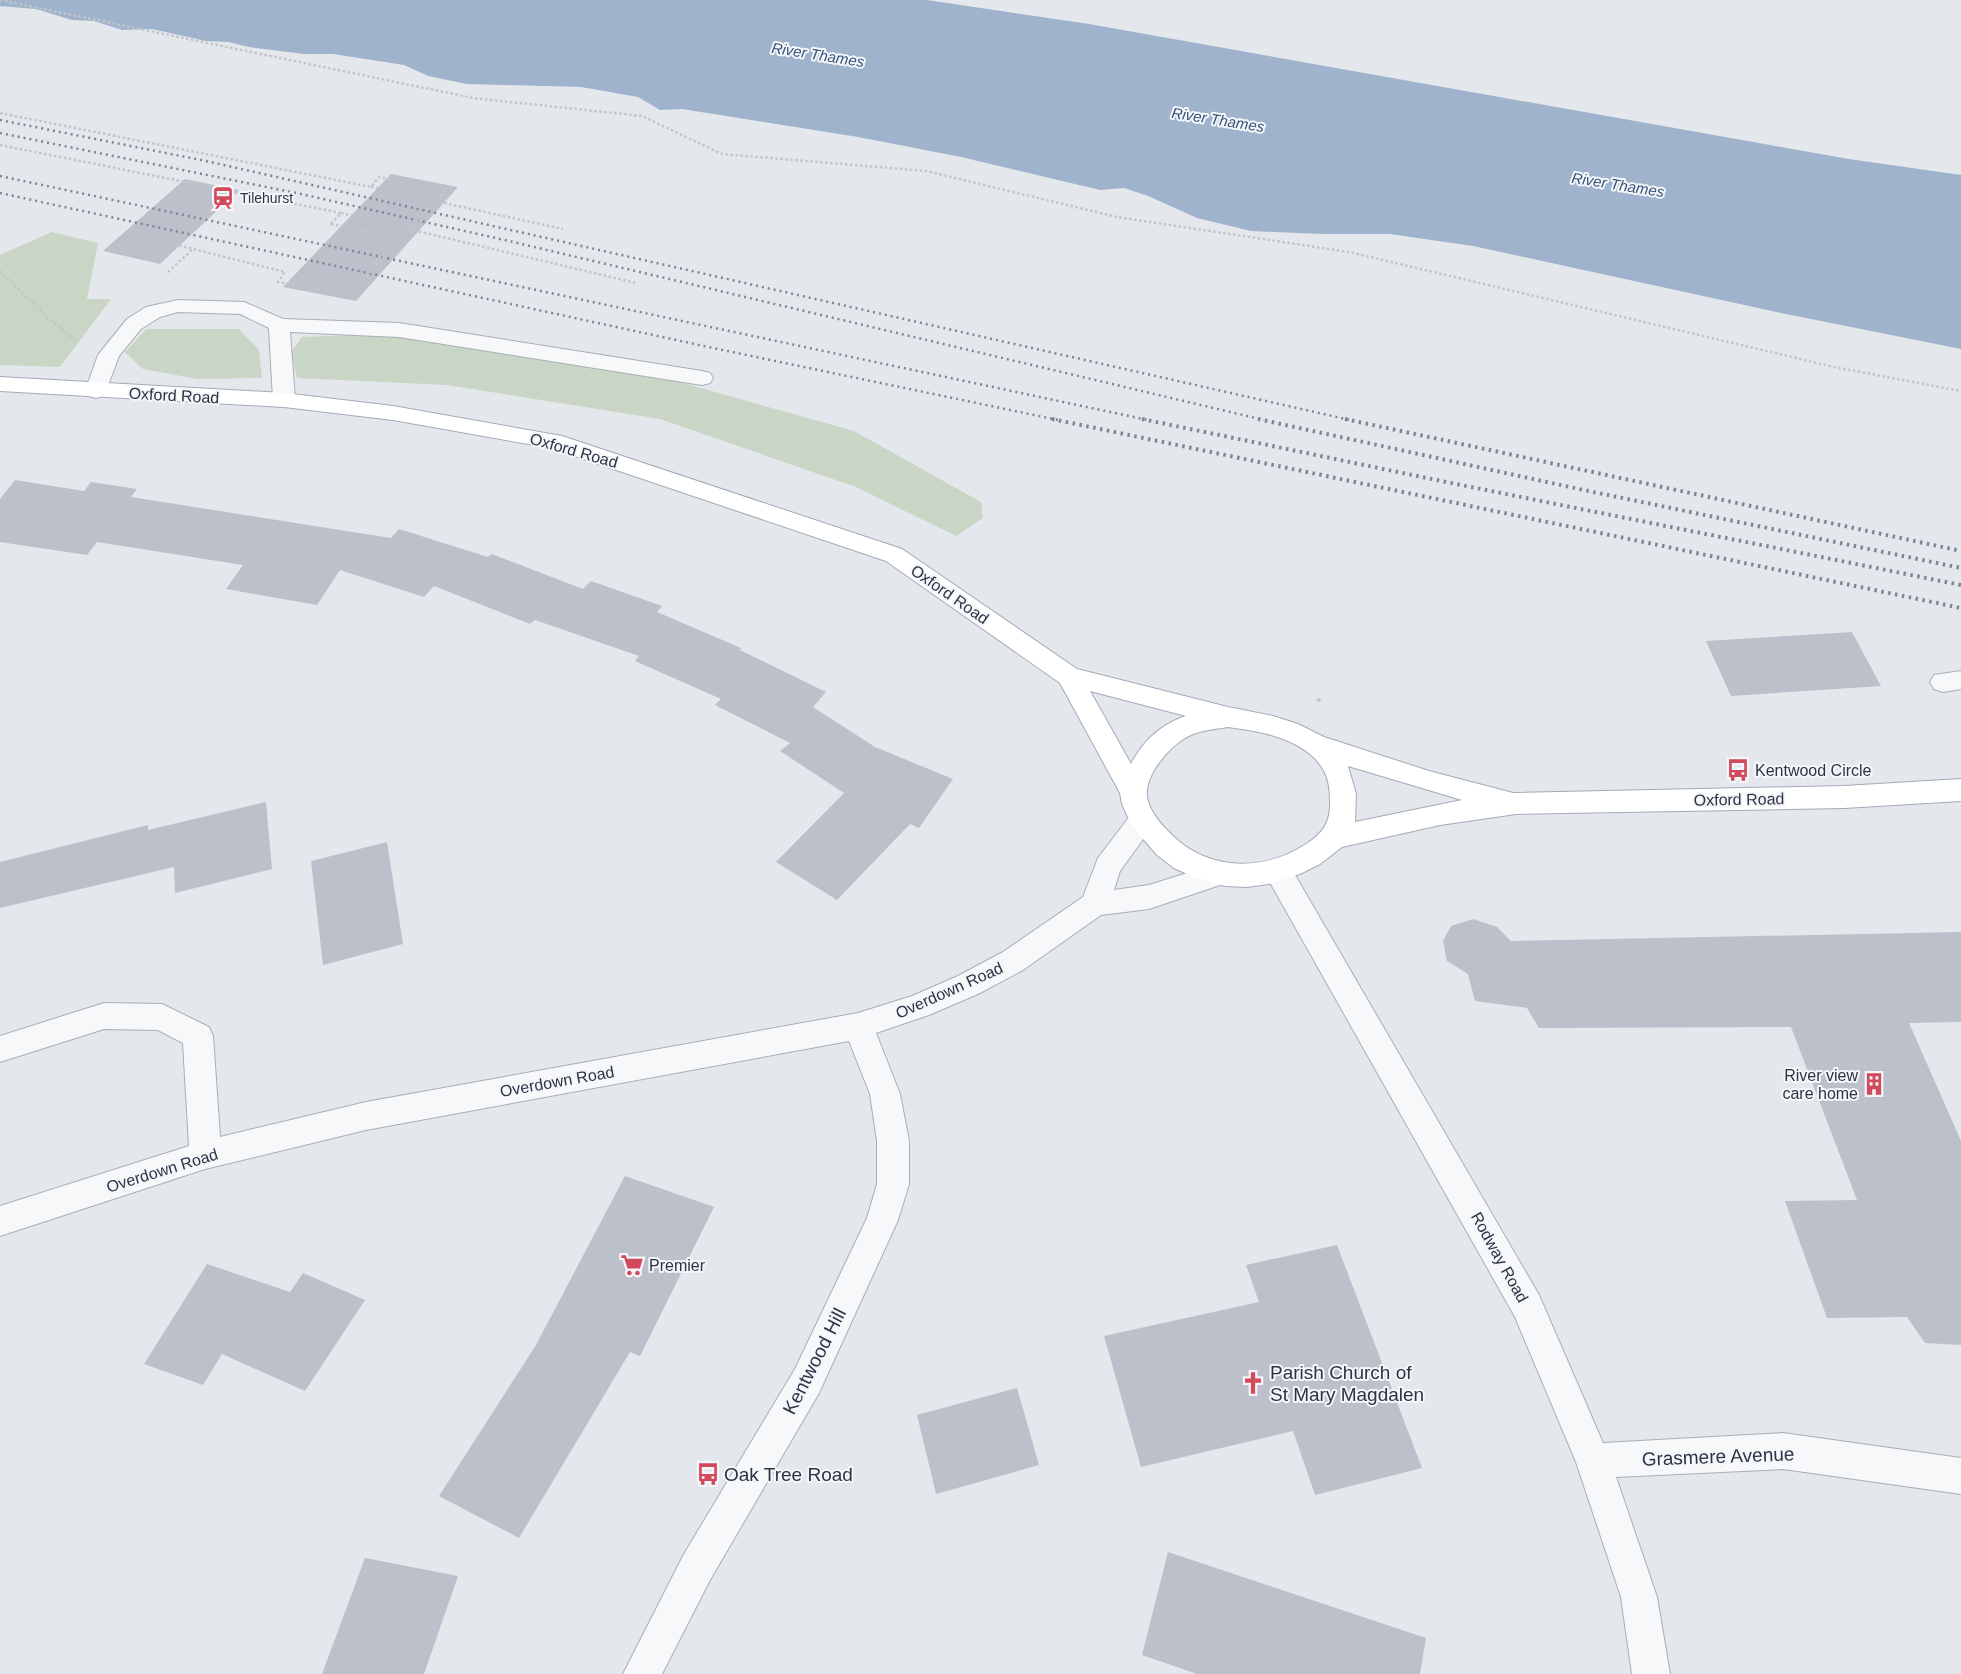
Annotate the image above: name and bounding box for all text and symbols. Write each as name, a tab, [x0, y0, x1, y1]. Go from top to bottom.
water label: River Thames	[771, 39, 866, 70]
water label: River Thames	[1171, 104, 1266, 135]
water label: River Thames	[1571, 169, 1666, 200]
station icon: Tilehurst	[210, 185, 236, 211]
place label: Tilehurst	[240, 190, 293, 206]
street label: Oxford Road	[128, 385, 220, 406]
street label: Oxford Road	[528, 430, 620, 471]
street label: Oxford Road	[908, 561, 992, 627]
bus stop icon: Kentwood Circle	[1725, 757, 1751, 783]
place label: Kentwood Circle	[1755, 762, 1872, 779]
street label: Oxford Road	[1694, 790, 1785, 809]
street label: Overdown Road	[893, 959, 1005, 1022]
street label: Overdown Road	[499, 1063, 615, 1100]
place label: River view care home	[1782, 1067, 1858, 1102]
building icon: River view care home	[1861, 1071, 1887, 1097]
street label: Overdown Road	[104, 1145, 220, 1196]
street label: Rodway Road	[1468, 1209, 1531, 1305]
supermarket icon: Premier	[619, 1252, 645, 1278]
place label: Premier	[649, 1257, 706, 1274]
street label: Kentwood Hill	[779, 1305, 850, 1418]
place label: Parish Church of St Mary Magdalen	[1270, 1362, 1424, 1405]
church icon: Parish Church of St Mary Magdalen	[1240, 1370, 1266, 1396]
street label: Grasmere Avenue	[1641, 1443, 1795, 1470]
bus stop icon: Oak Tree Road	[695, 1461, 721, 1487]
place label: Oak Tree Road	[724, 1464, 853, 1485]

